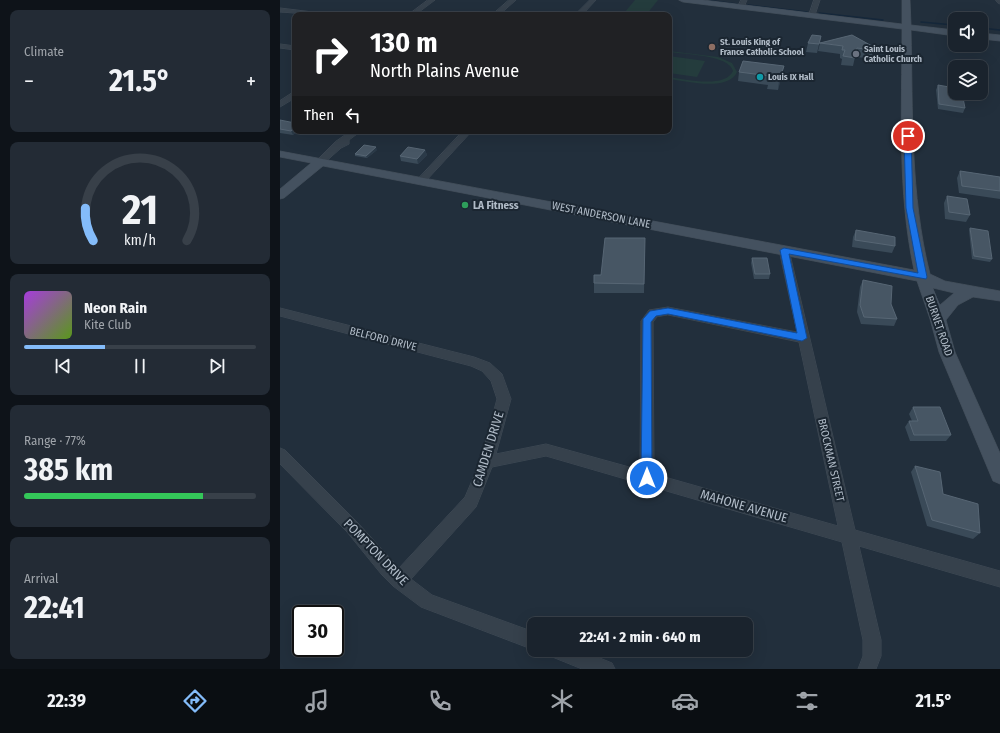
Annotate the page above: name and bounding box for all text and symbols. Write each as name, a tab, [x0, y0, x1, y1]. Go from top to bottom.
map controls	[948, 12, 988, 100]
button: sound	[948, 12, 988, 52]
text: 130 m	[370, 26, 438, 59]
icon: right	[304, 28, 356, 80]
place label: St. Louis King of France Catholic School	[720, 37, 804, 57]
marker: St. Louis King of France Catholic School	[707, 42, 717, 52]
text: Climate	[24, 44, 64, 59]
place label: Saint Louis Catholic Church	[864, 44, 922, 64]
marker: Saint Louis Catholic Church	[851, 49, 861, 59]
text: North Plains Avenue	[370, 60, 519, 82]
button: layers	[948, 60, 988, 100]
text: 21.5°	[109, 63, 171, 99]
text: −	[24, 68, 34, 95]
text: +	[246, 68, 256, 95]
marker: Louis IX Hall	[755, 72, 765, 82]
place label: Louis IX Hall	[768, 72, 814, 82]
icon: left	[342, 104, 364, 126]
text: Then	[304, 106, 334, 124]
pin	[891, 119, 925, 153]
icon: arrive	[897, 125, 919, 147]
text: 21	[121, 184, 158, 234]
place label: LA Fitness	[473, 199, 519, 212]
street label: WEST ANDERSON LANE	[551, 199, 651, 231]
marker: LA Fitness	[460, 200, 470, 210]
text: km/h	[124, 231, 156, 248]
street label: BURNET ROAD	[923, 294, 955, 358]
text: Neon Rain	[84, 299, 147, 317]
text: Kite Club	[84, 317, 131, 332]
street label: BELFORD DRIVE	[348, 324, 418, 354]
icon: previous	[52, 355, 74, 377]
icon: pause	[129, 355, 151, 377]
icon: next	[206, 355, 228, 377]
street label: CAMDEN DRIVE	[469, 409, 507, 489]
street label: BROCKMAN STREET	[815, 417, 847, 504]
text: Range · 77%	[24, 433, 86, 448]
text: 385 km	[24, 452, 113, 488]
position arrow	[626, 457, 668, 499]
street label: MAHONE AVENUE	[699, 486, 789, 526]
street label: POMPTON DRIVE	[341, 516, 411, 588]
text: Arrival	[24, 571, 58, 586]
text: 22:41	[24, 590, 85, 626]
speed limit sign: 30	[292, 605, 344, 657]
text: 22:41 · 2 min · 640 m	[579, 628, 701, 646]
icon: directions	[181, 687, 209, 715]
icon: music	[303, 687, 331, 715]
icon: phone	[426, 687, 454, 715]
icon: climate	[548, 687, 576, 715]
icon: car	[671, 687, 699, 715]
icon: filters	[793, 687, 821, 715]
text: 22:39	[47, 690, 86, 712]
text: 21.5°	[916, 690, 953, 712]

